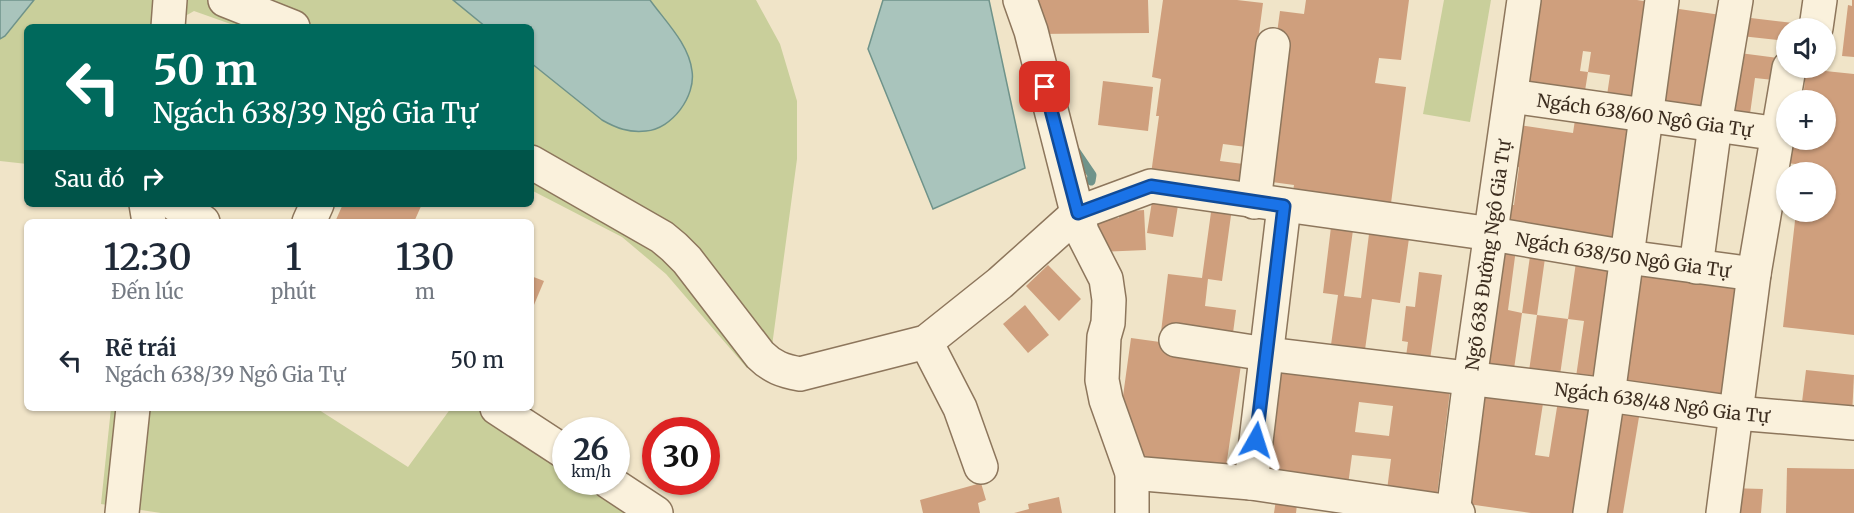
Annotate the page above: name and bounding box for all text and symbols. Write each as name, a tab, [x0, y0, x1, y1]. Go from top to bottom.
map controls	[1776, 18, 1836, 222]
button: sound	[1776, 18, 1836, 78]
text: 50 m	[153, 44, 257, 96]
icon: left	[54, 48, 132, 126]
pin	[1019, 61, 1070, 112]
icon: arrive	[1028, 70, 1061, 103]
street label: Ngách 638/60 Ngô Gia Tự	[1535, 88, 1756, 142]
button: +	[1776, 90, 1836, 150]
text: Ngách 638/39 Ngô Gia Tự	[153, 96, 477, 130]
street label: Ngõ 638 Đường Ngô Gia Tự	[1460, 137, 1516, 372]
icon: right	[136, 162, 169, 195]
button: −	[1776, 162, 1836, 222]
text: Sau đó	[54, 165, 124, 193]
street label: Ngách 638/50 Ngô Gia Tự	[1514, 227, 1733, 282]
text: 12:30	[103, 235, 192, 280]
text: 1	[285, 235, 302, 280]
text: 130	[395, 235, 455, 280]
text: Đến lúc	[111, 279, 184, 304]
text: phút	[271, 279, 316, 304]
text: m	[415, 279, 435, 304]
text: Rẽ trái	[105, 334, 177, 362]
icon: left	[54, 344, 87, 377]
text: 50 m	[450, 346, 504, 374]
text: Ngách 638/39 Ngô Gia Tự	[105, 362, 345, 387]
street label: Ngách 638/48 Ngô Gia Tự	[1553, 377, 1772, 427]
position arrow	[1224, 408, 1288, 472]
speed limit sign: 30	[642, 417, 720, 495]
text: 26	[573, 430, 609, 468]
text: km/h	[571, 462, 611, 481]

